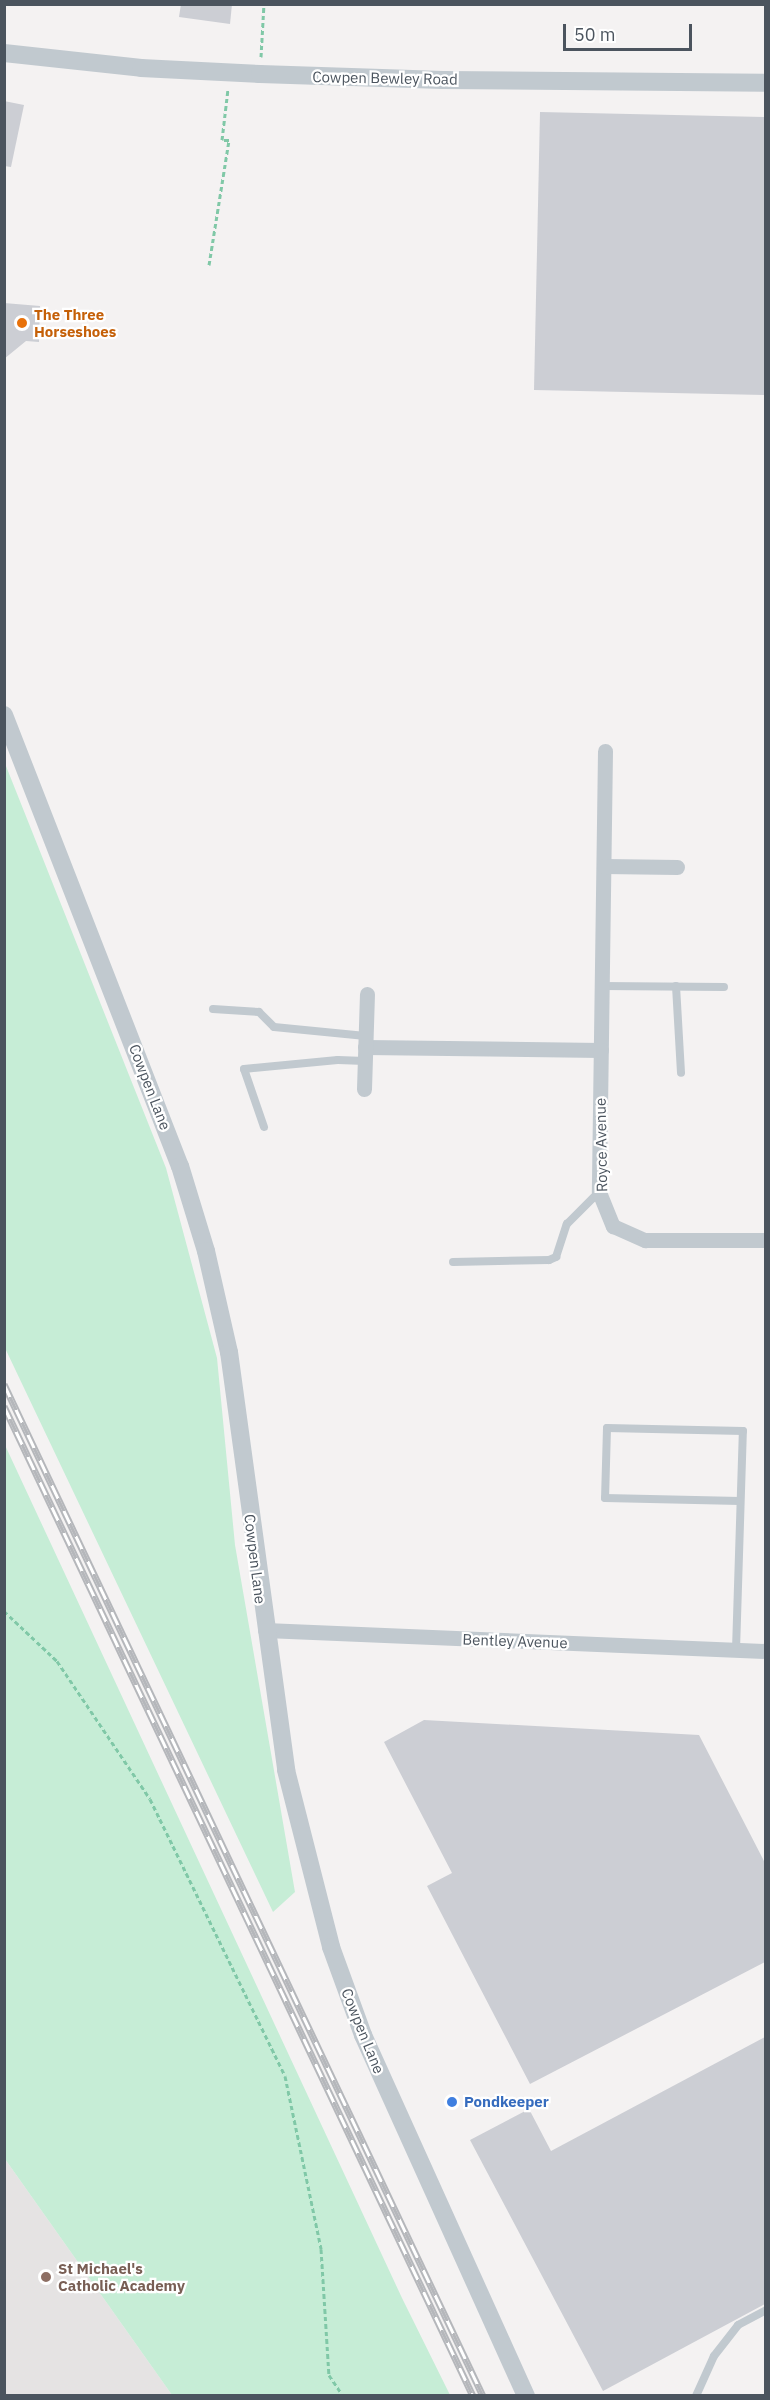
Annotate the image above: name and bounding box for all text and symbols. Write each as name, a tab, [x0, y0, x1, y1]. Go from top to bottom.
scale bar	[566, 12, 695, 50]
text: 50 m	[574, 23, 616, 46]
street label: Cowpen Bewley Road	[312, 68, 458, 88]
place label: The Three Horseshoes	[34, 305, 116, 340]
marker: The Three Horseshoes	[15, 316, 29, 330]
street label: Cowpen Lane	[125, 1042, 175, 1132]
street label: Royce Avenue	[591, 1098, 611, 1192]
street label: Cowpen Lane	[241, 1513, 269, 1605]
street label: Bentley Avenue	[462, 1630, 568, 1652]
street label: Cowpen Lane	[338, 1986, 388, 2076]
place label: Pondkeeper	[464, 2093, 549, 2111]
marker: Pondkeeper	[445, 2095, 459, 2109]
place label: St Michael's Catholic Academy	[58, 2259, 185, 2294]
marker: St Michael's Catholic Academy	[39, 2270, 53, 2284]

